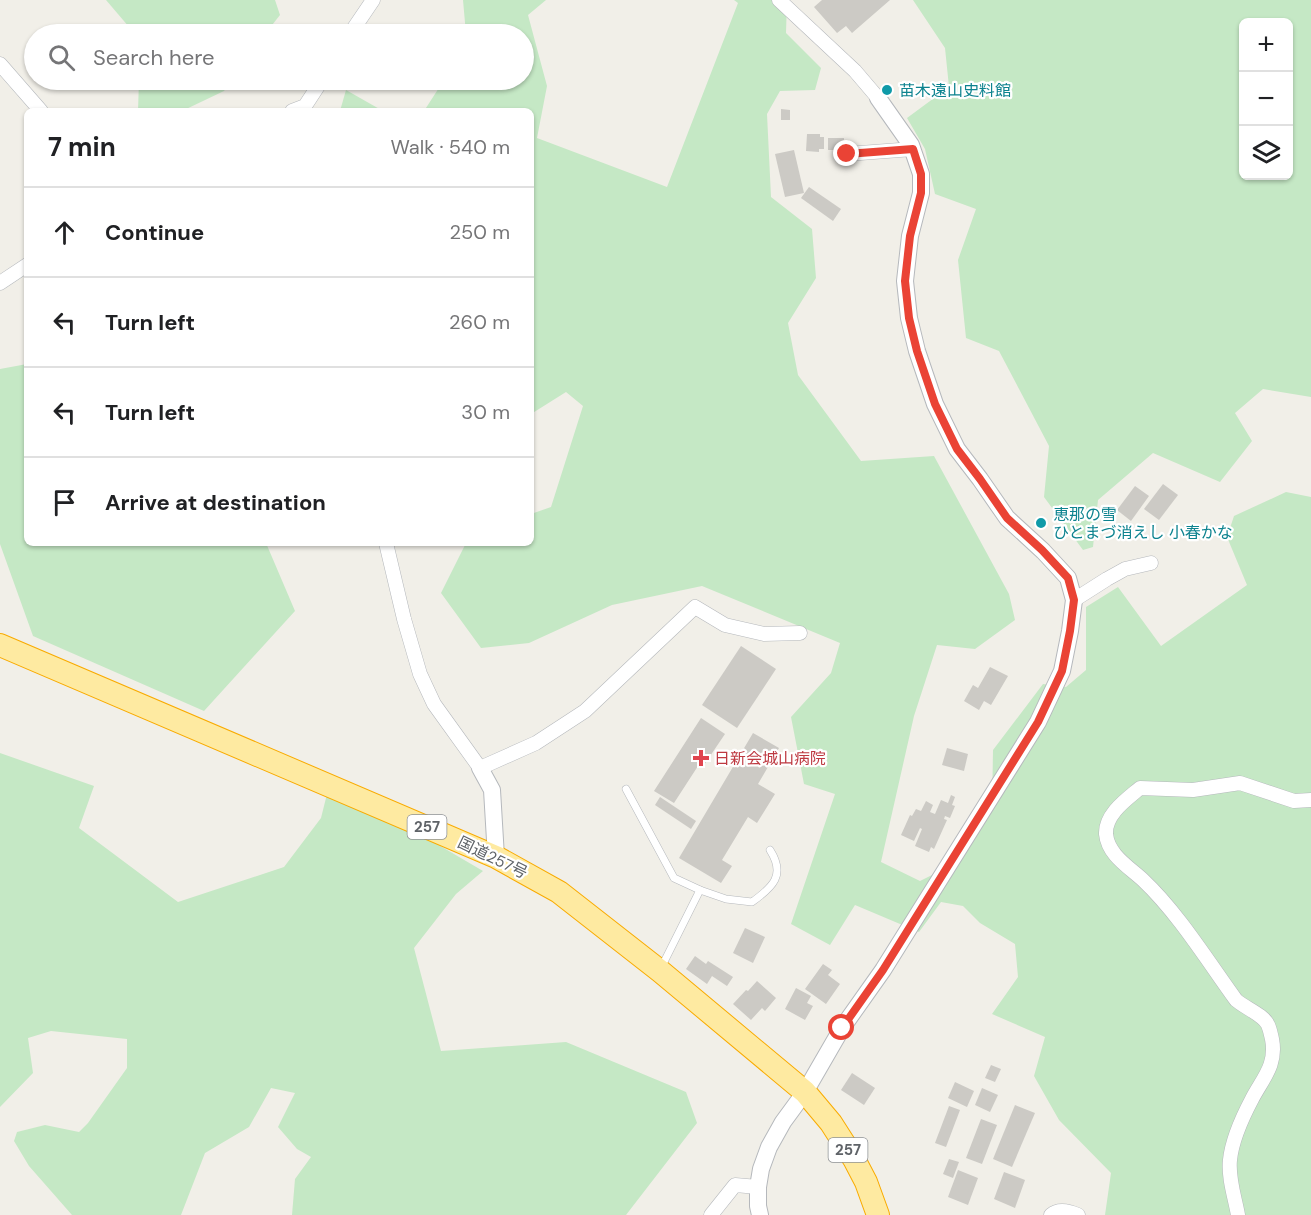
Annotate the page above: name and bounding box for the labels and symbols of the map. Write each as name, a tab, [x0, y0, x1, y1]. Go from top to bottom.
place label: 苗木遠山史料館	[899, 80, 1011, 101]
marker: 苗木遠山史料館	[880, 83, 894, 97]
route end	[833, 140, 859, 166]
place label: 恵那の雪 ひとまづ消えし 小春かな	[1053, 504, 1233, 543]
marker: 恵那の雪 ひとまづ消えし 小春かな	[1034, 516, 1048, 530]
place label: 日新会城山病院	[714, 748, 826, 769]
marker: 日新会城山病院	[692, 749, 710, 767]
road number: 257	[408, 815, 446, 839]
street label: 国道257号	[454, 832, 531, 883]
route start	[828, 1014, 854, 1040]
road number: 257	[828, 1138, 868, 1162]

